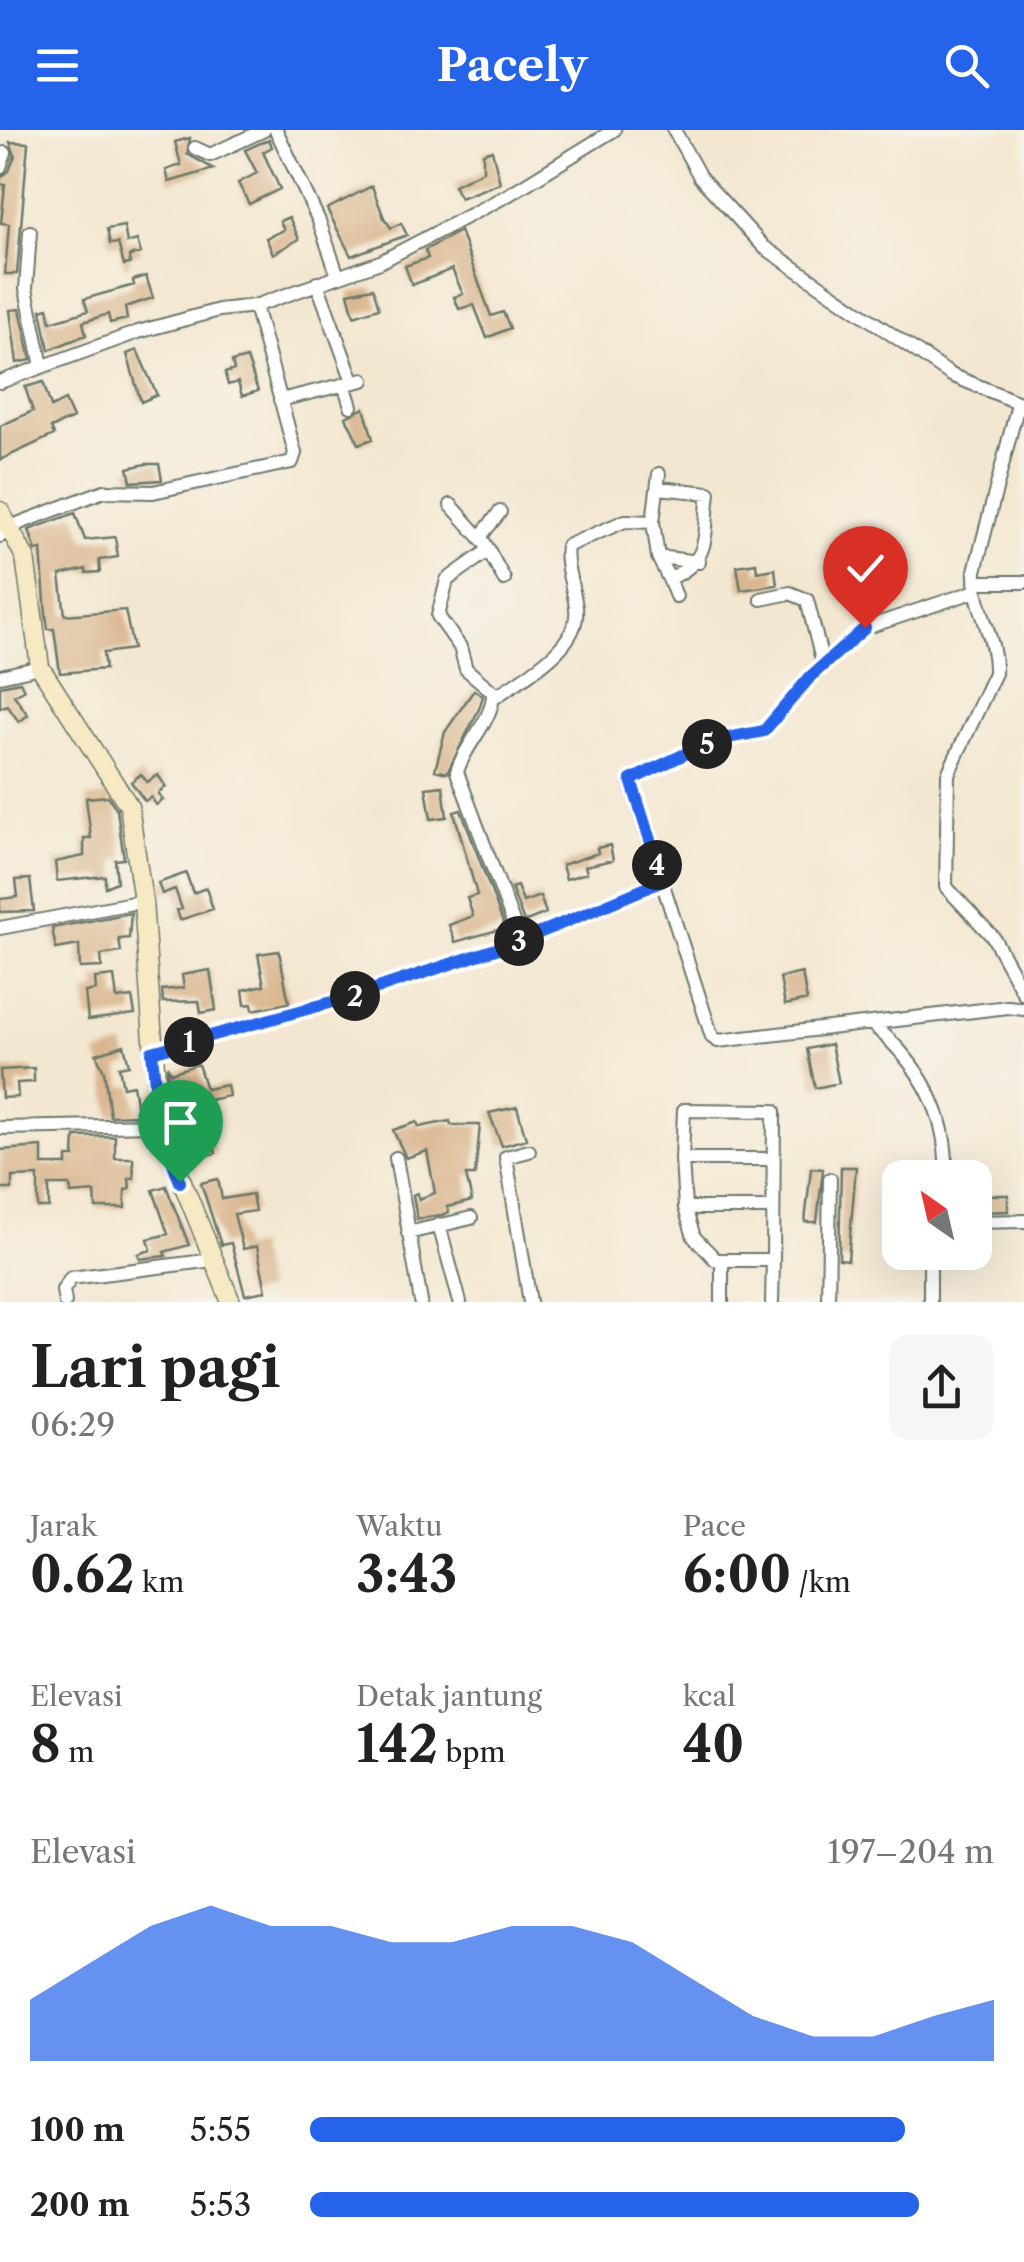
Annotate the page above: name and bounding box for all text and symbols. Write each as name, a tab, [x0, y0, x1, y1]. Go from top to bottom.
text: Pacely	[437, 37, 587, 93]
icon: menu	[30, 38, 85, 93]
icon: search	[939, 38, 994, 93]
pin	[823, 526, 908, 629]
icon: check	[838, 541, 893, 596]
pin: 5	[682, 719, 732, 769]
text: 5	[699, 727, 715, 761]
pin: 4	[632, 840, 682, 890]
text: 4	[649, 848, 665, 882]
pin: 3	[494, 916, 544, 966]
text: 3	[511, 924, 527, 958]
pin: 2	[330, 971, 380, 1021]
text: 2	[347, 979, 363, 1013]
pin: 1	[164, 1017, 214, 1067]
text: 1	[183, 1025, 195, 1059]
pin	[138, 1080, 223, 1183]
icon: arrive	[153, 1095, 208, 1150]
north arrow	[882, 1160, 992, 1270]
map controls	[882, 1160, 992, 1270]
text: Lari pagi	[30, 1334, 280, 1401]
button: share	[889, 1335, 994, 1440]
text: 06:29	[30, 1405, 115, 1444]
text: Jarak	[30, 1509, 97, 1543]
text: Waktu	[356, 1509, 442, 1543]
text: Pace	[683, 1509, 746, 1543]
text: 0.62	[30, 1543, 135, 1605]
text: 3:43	[356, 1543, 457, 1605]
text: 6:00	[683, 1543, 791, 1605]
text: km	[135, 1565, 184, 1599]
text: /km	[791, 1565, 851, 1599]
text: Elevasi	[30, 1679, 123, 1713]
text: Detak jantung	[356, 1679, 542, 1713]
text: kcal	[683, 1679, 736, 1713]
text: 8	[30, 1713, 61, 1775]
text: 142	[356, 1713, 438, 1775]
text: 40	[683, 1713, 744, 1775]
text: m	[61, 1735, 94, 1769]
text: bpm	[438, 1735, 506, 1769]
text: Elevasi	[30, 1832, 136, 1871]
text: 197–204 m	[827, 1832, 994, 1871]
text: 100 m	[30, 2110, 125, 2149]
text: 5:55	[190, 2110, 251, 2149]
text: 200 m	[30, 2185, 130, 2224]
text: 5:53	[190, 2185, 251, 2224]

